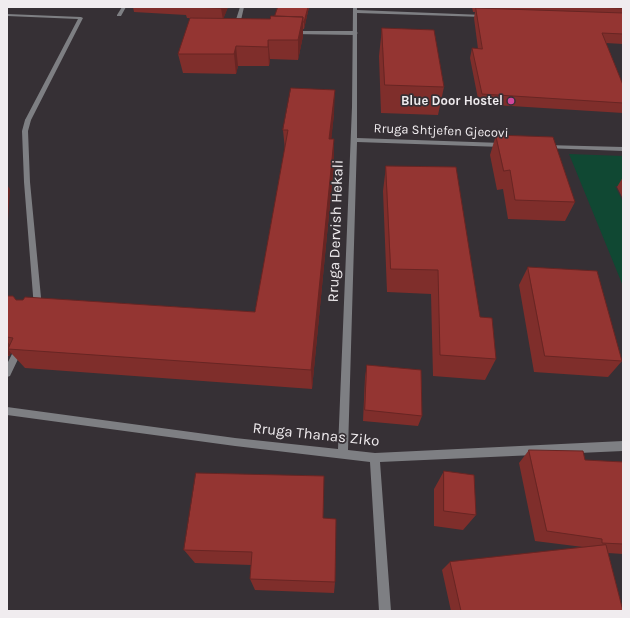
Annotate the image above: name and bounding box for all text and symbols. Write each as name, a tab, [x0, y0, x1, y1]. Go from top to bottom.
place label: Blue Door Hostel	[401, 93, 503, 109]
marker: Blue Door Hostel	[506, 96, 516, 106]
street label: Rruga Shtjefen Gjecovi	[373, 121, 509, 141]
street label: Rruga Dervish Hekali	[325, 159, 347, 303]
street label: Rruga Thanas Ziko	[252, 419, 380, 451]

